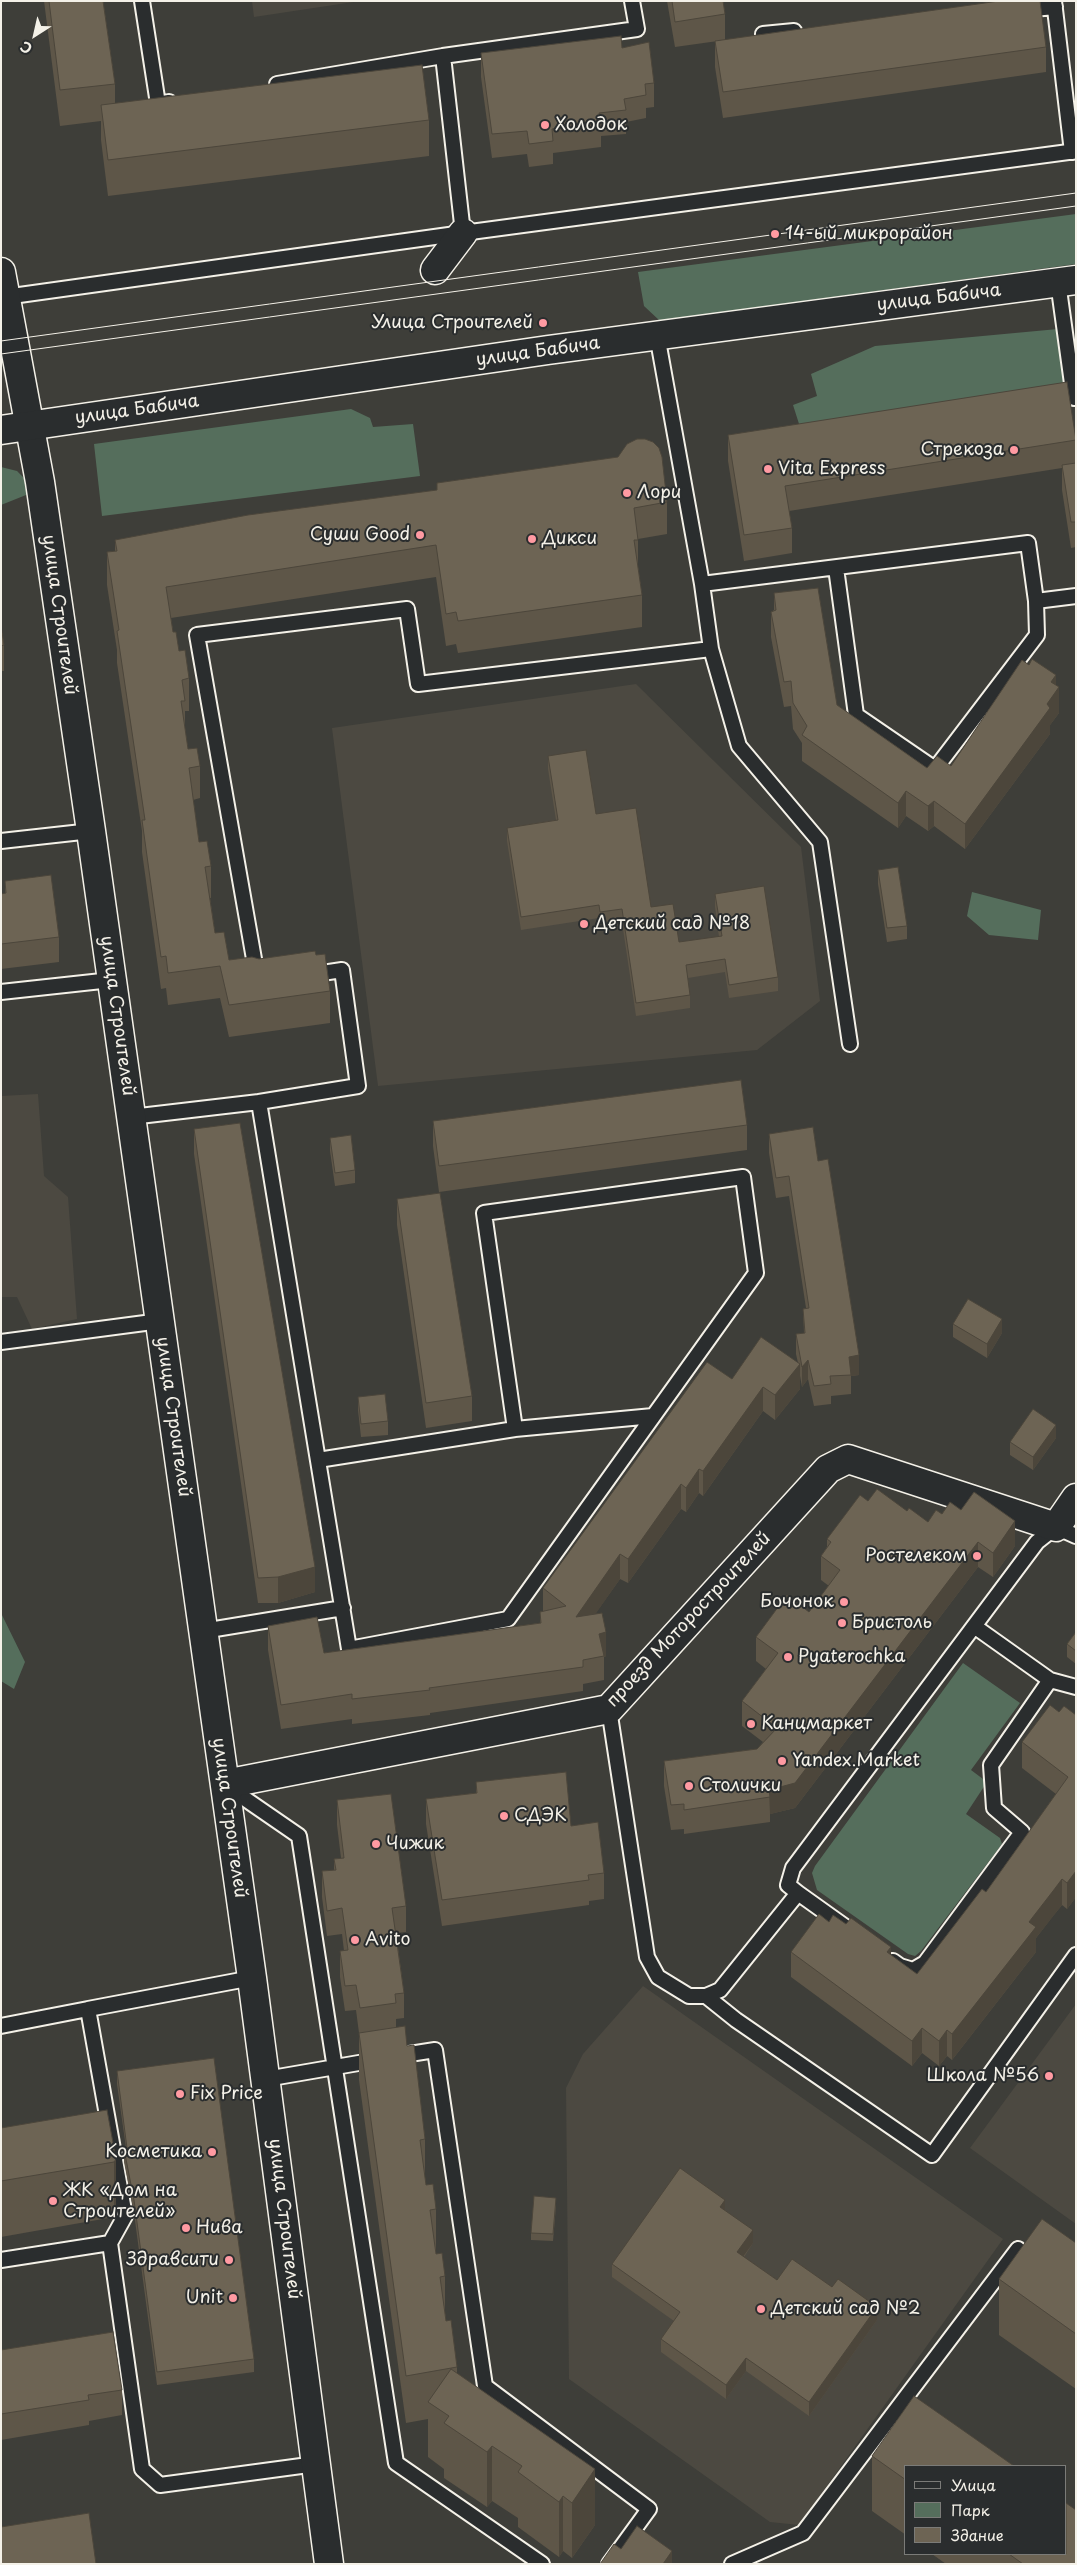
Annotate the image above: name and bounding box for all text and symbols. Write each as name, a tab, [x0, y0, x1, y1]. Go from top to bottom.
north arrow	[10, 10, 60, 60]
text: С	[16, 36, 36, 59]
place label: Холодок	[555, 114, 627, 136]
marker: Холодок	[539, 119, 551, 131]
place label: 14-ый микрорайон	[785, 223, 953, 245]
marker: 14-ый микрорайон	[769, 228, 781, 240]
street label: улица Бабича	[876, 280, 1002, 316]
place label: Улица Строителей	[371, 312, 533, 334]
marker: Улица Строителей	[537, 317, 549, 329]
street label: улица Бабича	[475, 333, 601, 371]
street label: улица Бабича	[74, 391, 200, 429]
place label: Стрекоза	[920, 439, 1004, 461]
marker: Стрекоза	[1008, 444, 1020, 456]
place label: Vita Express	[778, 458, 885, 480]
marker: Vita Express	[762, 463, 774, 475]
place label: Лори	[637, 482, 681, 504]
marker: Лори	[621, 487, 633, 499]
place label: Суши Good	[310, 524, 410, 546]
place label: Дикси	[542, 528, 597, 550]
marker: Суши Good	[414, 529, 426, 541]
street label: улица Строителей	[37, 533, 81, 697]
marker: Дикси	[526, 533, 538, 545]
place label: Детский сад №18	[594, 913, 750, 935]
marker: Детский сад №18	[578, 918, 590, 930]
street label: улица Строителей	[95, 934, 139, 1098]
street label: улица Строителей	[151, 1335, 195, 1499]
street label: проезд Моторостроителей	[602, 1528, 776, 1712]
place label: Ростелеком	[865, 1545, 967, 1567]
marker: Ростелеком	[971, 1550, 983, 1562]
place label: Бочонок	[760, 1591, 834, 1613]
marker: Бочонок	[838, 1596, 850, 1608]
place label: Бристоль	[852, 1612, 932, 1634]
marker: Бристоль	[836, 1617, 848, 1629]
place label: Pyaterochka	[798, 1646, 905, 1668]
marker: Pyaterochka	[782, 1651, 794, 1663]
place label: Канцмаркет	[761, 1713, 872, 1735]
marker: Канцмаркет	[745, 1718, 757, 1730]
street label: улица Строителей	[207, 1736, 251, 1900]
place label: Yandex.Market	[792, 1750, 920, 1772]
marker: Yandex.Market	[776, 1755, 788, 1767]
place label: Столички	[699, 1775, 781, 1797]
marker: Столички	[683, 1780, 695, 1792]
place label: СДЭК	[514, 1805, 567, 1827]
marker: СДЭК	[498, 1810, 510, 1822]
place label: Чижик	[386, 1833, 444, 1855]
marker: Чижик	[370, 1838, 382, 1850]
place label: Avito	[365, 1929, 411, 1951]
marker: Avito	[349, 1934, 361, 1946]
place label: Школа №56	[926, 2065, 1039, 2087]
marker: Школа №56	[1043, 2070, 1055, 2082]
place label: Fix Price	[190, 2083, 263, 2105]
marker: Fix Price	[174, 2088, 186, 2100]
street label: улица Строителей	[263, 2137, 305, 2301]
place label: Косметика	[105, 2141, 202, 2163]
marker: Косметика	[206, 2146, 218, 2158]
place label: ЖК «Дом на Строителей»	[63, 2180, 177, 2222]
marker: ЖК «Дом на Строителей»	[47, 2195, 59, 2207]
place label: Нива	[196, 2217, 242, 2239]
marker: Нива	[180, 2222, 192, 2234]
place label: Здравсити	[126, 2249, 219, 2271]
marker: Здравсити	[223, 2254, 235, 2266]
place label: Unit	[186, 2287, 223, 2309]
marker: Unit	[227, 2292, 239, 2304]
place label: Детский сад №2	[771, 2298, 921, 2320]
marker: Детский сад №2	[755, 2303, 767, 2315]
legend	[904, 2465, 1067, 2555]
text: Улица	[951, 2473, 996, 2496]
text: Парк	[951, 2498, 990, 2521]
text: Здание	[951, 2523, 1004, 2546]

